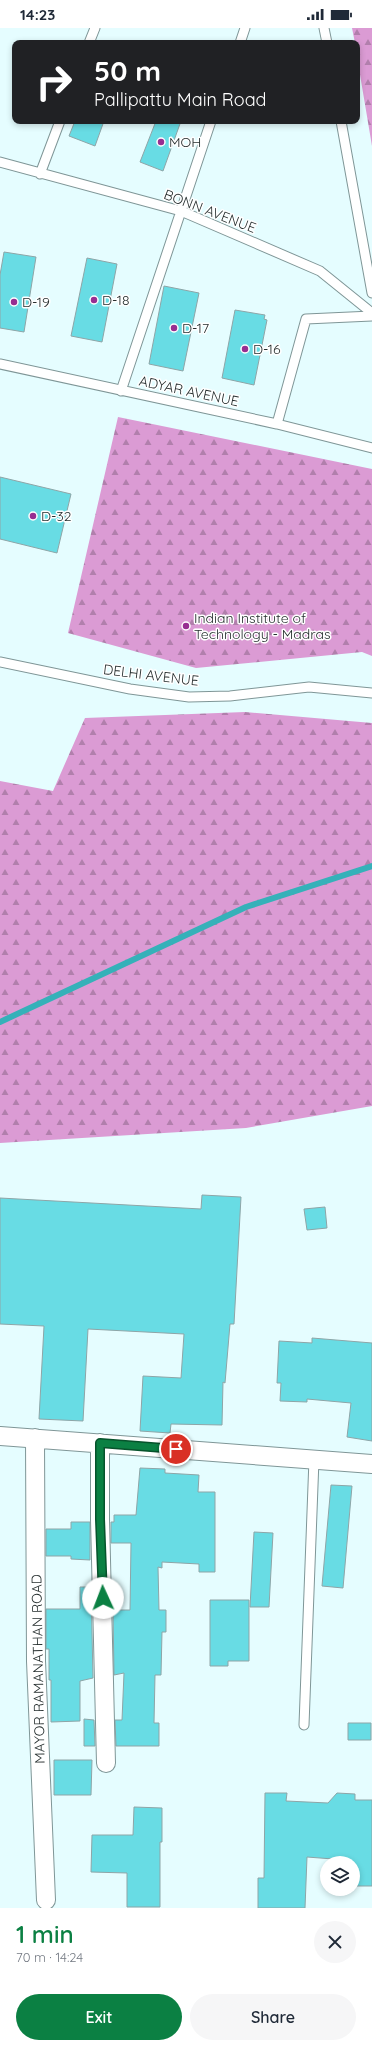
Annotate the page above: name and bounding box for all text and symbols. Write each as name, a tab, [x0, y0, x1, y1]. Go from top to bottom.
text: 14:23	[20, 5, 55, 24]
text: 50 m	[94, 53, 161, 88]
icon: right	[28, 56, 80, 108]
text: Pallipattu Main Road	[94, 88, 266, 111]
place label: MOH	[169, 133, 201, 151]
marker: MOH	[156, 137, 166, 147]
street label: BONN AVENUE	[161, 185, 259, 237]
place label: D-18	[102, 291, 130, 309]
place label: D-19	[22, 293, 50, 311]
marker: D-18	[89, 295, 99, 305]
marker: D-19	[9, 297, 19, 307]
place label: D-17	[182, 319, 209, 337]
marker: D-17	[169, 323, 179, 333]
place label: D-16	[253, 340, 281, 358]
marker: D-16	[240, 344, 250, 354]
street label: ADYAR AVENUE	[138, 372, 241, 410]
place label: D-32	[41, 507, 72, 525]
marker: D-32	[28, 511, 38, 521]
place label: Indian Institute of Technology - Madras	[194, 609, 331, 643]
marker: Indian Institute of Technology - Madras	[181, 621, 191, 631]
street label: DELHI AVENUE	[102, 660, 200, 690]
pin	[159, 1432, 193, 1466]
icon: arrive	[165, 1438, 187, 1460]
street label: MAYOR RAMANATHAN ROAD	[27, 1574, 49, 1764]
position arrow	[82, 1577, 124, 1619]
map controls	[320, 1856, 360, 1896]
button: layers	[320, 1856, 360, 1896]
text: 1 min	[16, 1919, 74, 1949]
button: close	[314, 1921, 356, 1963]
text: 70 m · 14:24	[16, 1949, 83, 1965]
button: Exit	[16, 1994, 182, 2040]
button: Share	[190, 1994, 356, 2040]

